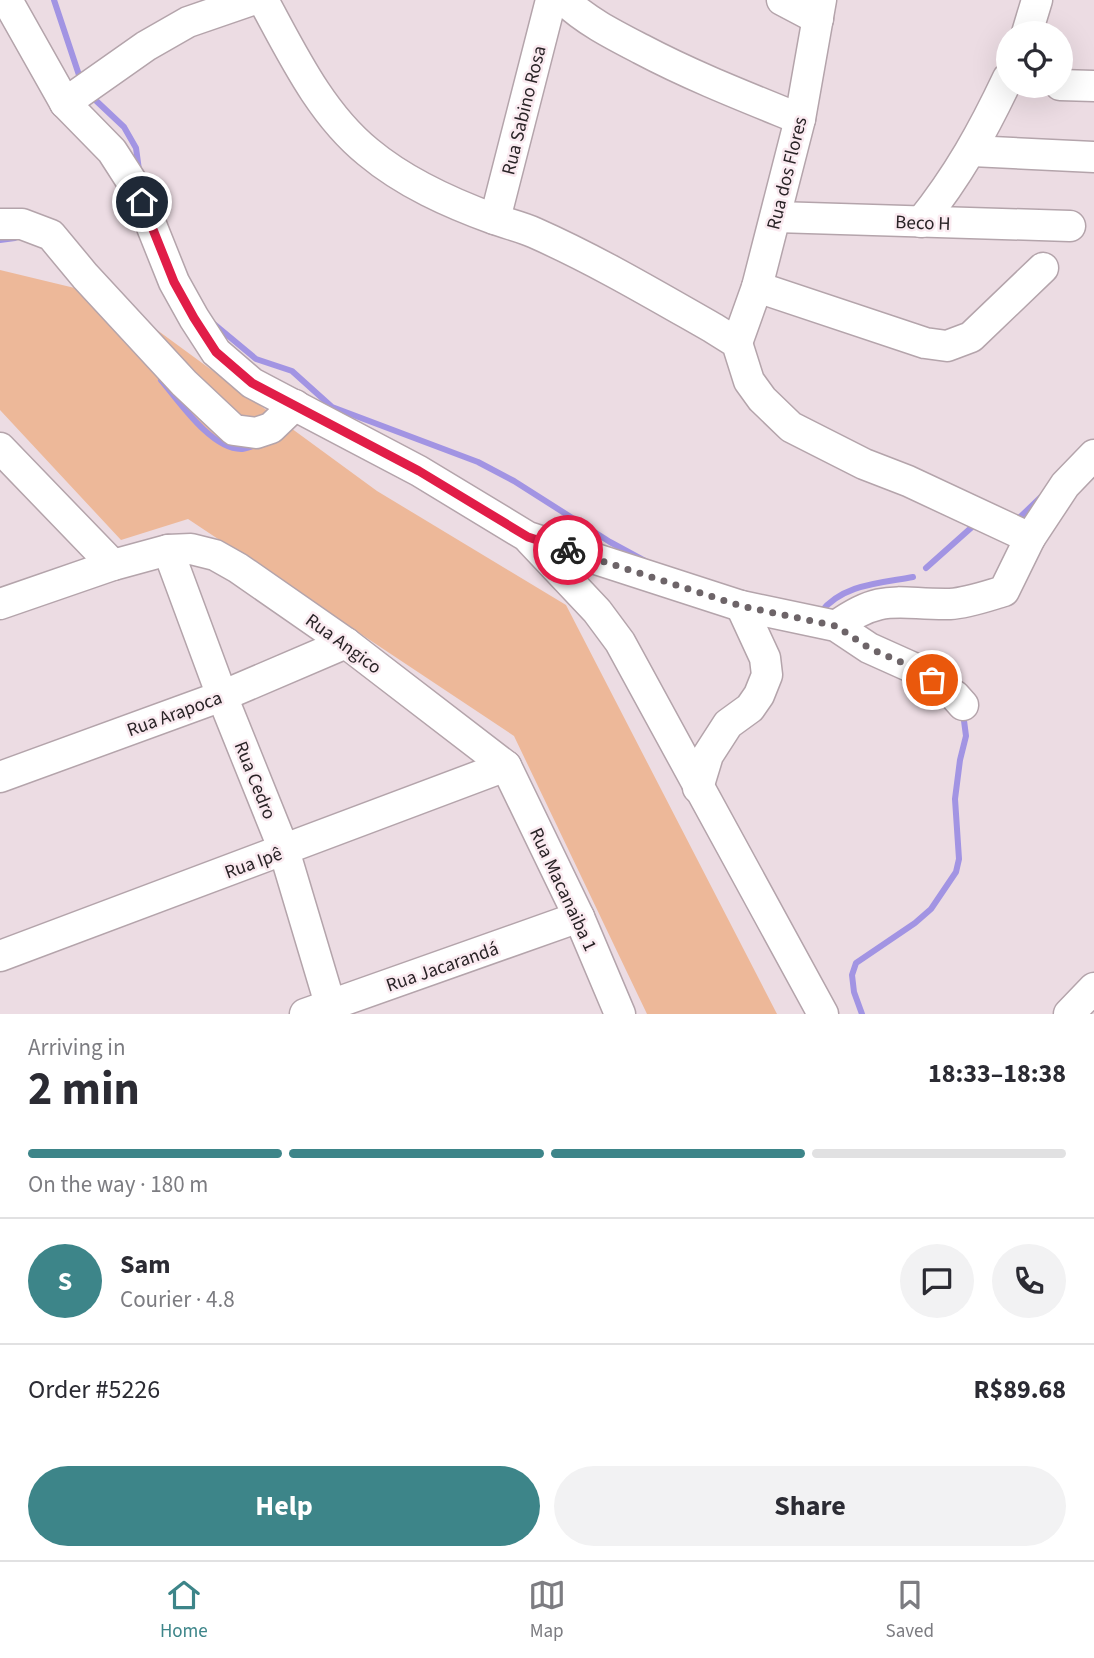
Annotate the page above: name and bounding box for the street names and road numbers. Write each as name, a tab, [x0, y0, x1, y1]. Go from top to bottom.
street label: Rua Sabino Rosa	[495, 43, 554, 178]
street label: Rua dos Flores	[760, 114, 815, 233]
street label: Beco H	[895, 209, 951, 238]
street label: Rua Angico	[300, 607, 387, 681]
street label: Rua Arapoca	[123, 685, 226, 744]
street label: Rua Cedro	[227, 737, 282, 824]
street label: Rua Macanaiba 1	[522, 823, 603, 956]
street label: Rua Ipê	[221, 841, 286, 886]
street label: Rua Jacarandá	[383, 936, 502, 999]

